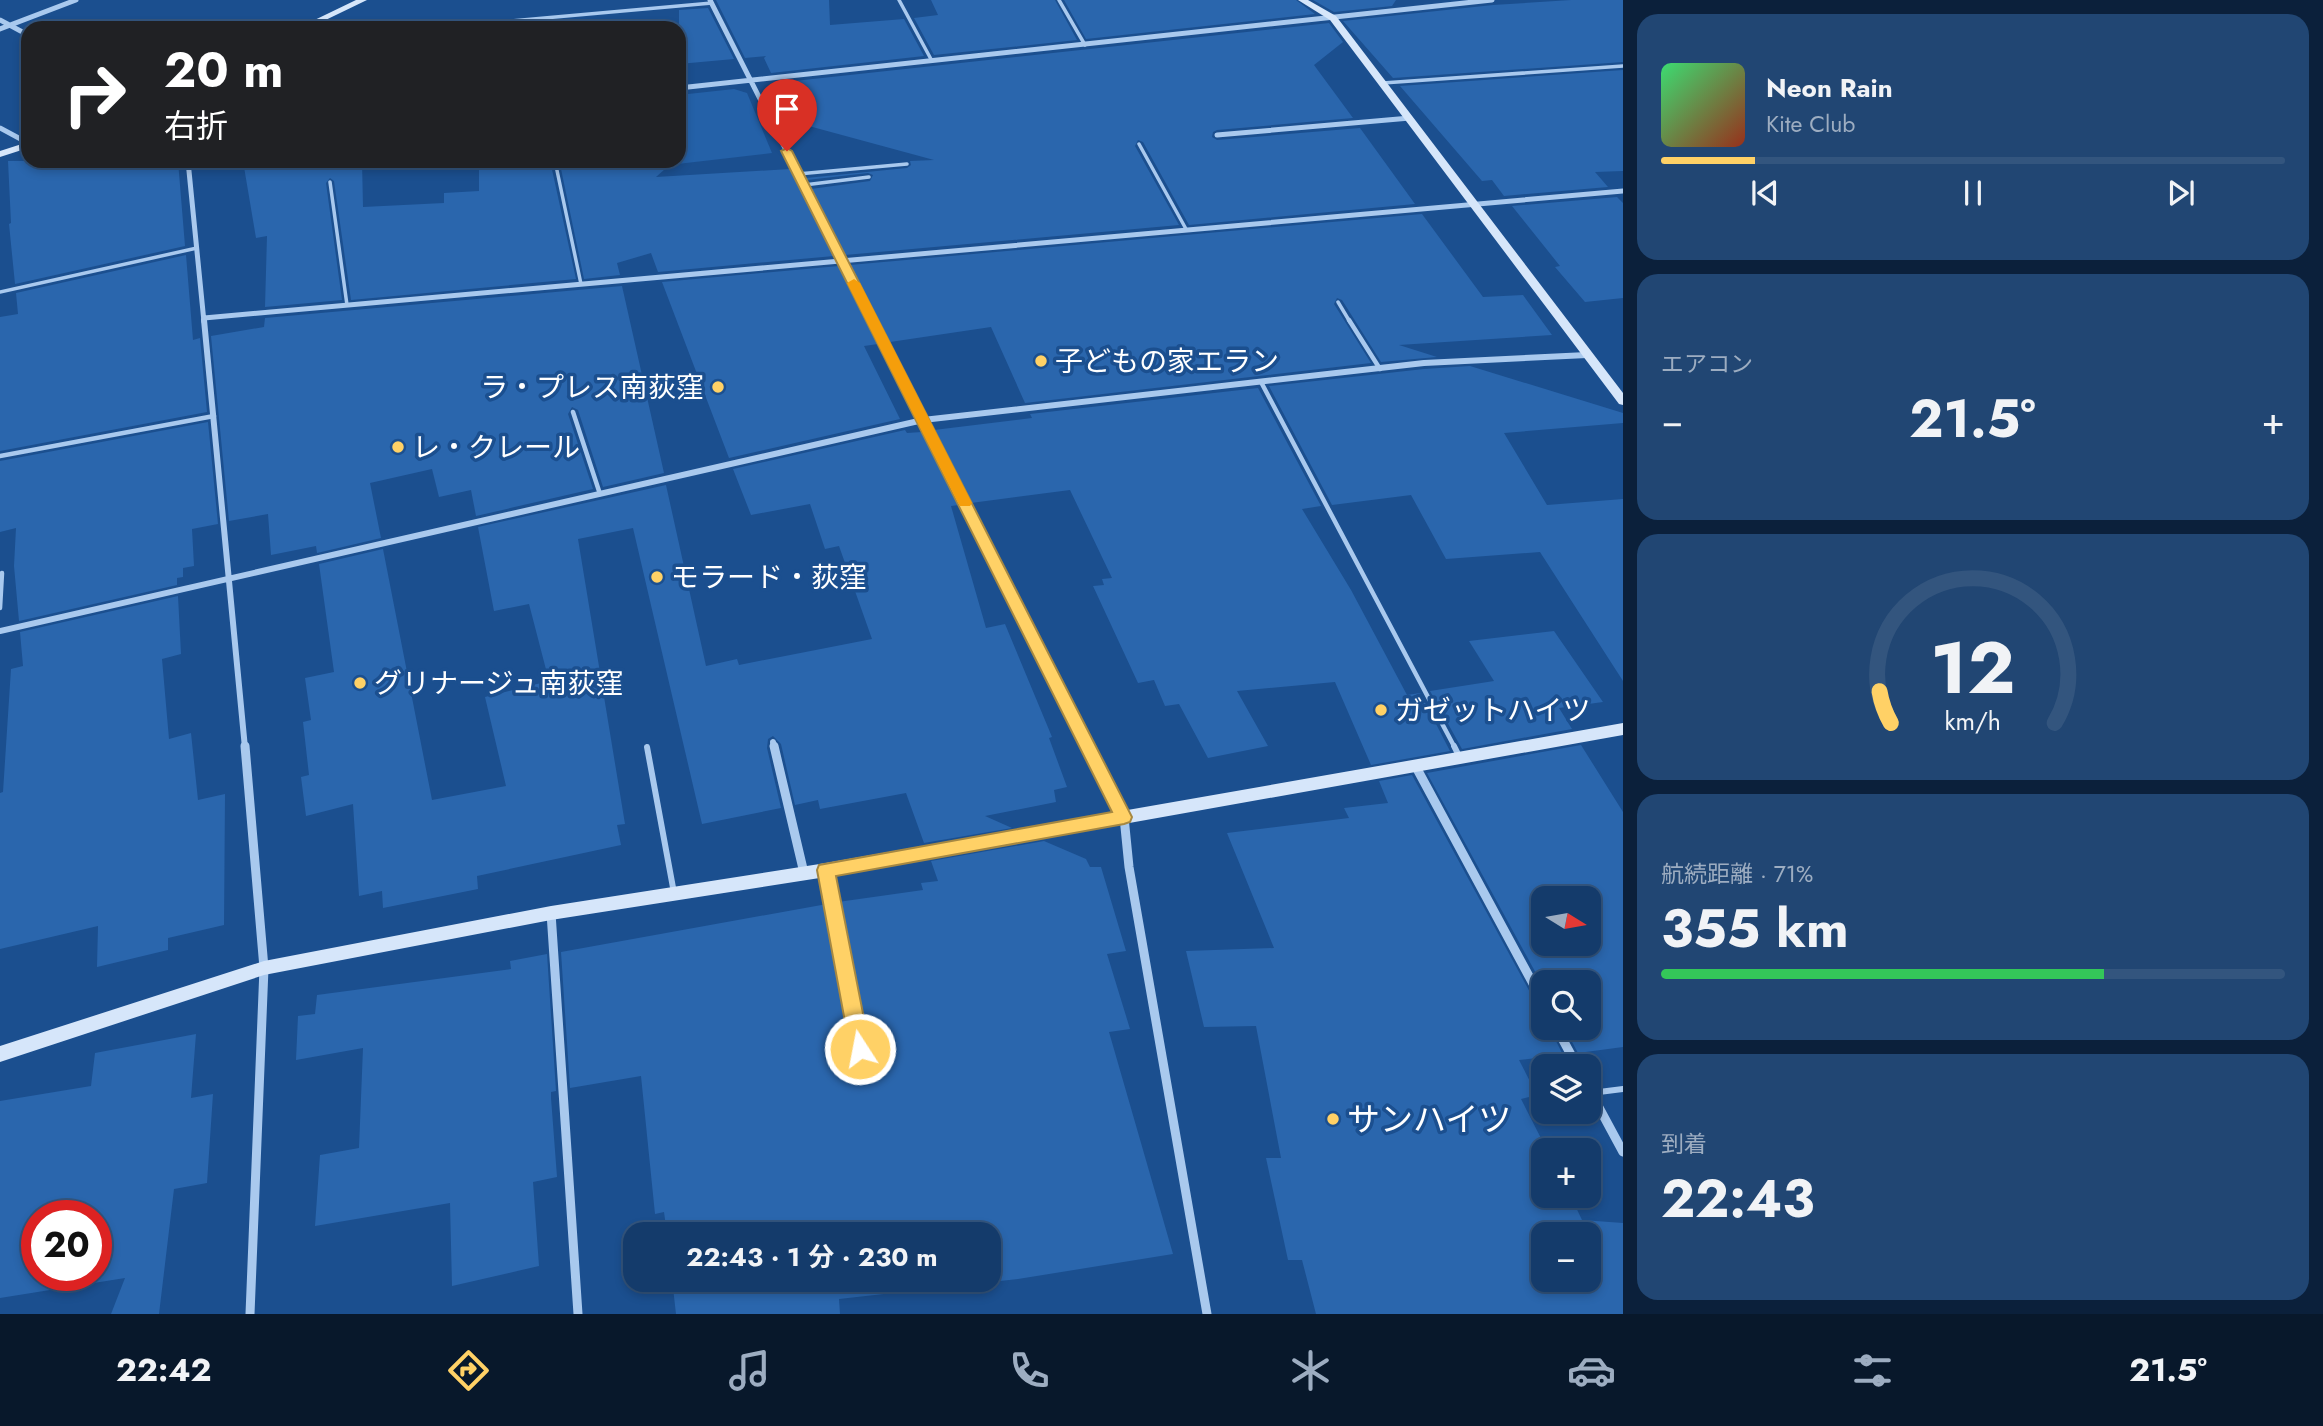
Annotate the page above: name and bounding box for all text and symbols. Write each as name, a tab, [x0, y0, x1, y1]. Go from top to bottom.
text: 20 m	[164, 35, 283, 105]
icon: right	[49, 49, 140, 140]
text: Neon Rain	[1766, 69, 1893, 107]
pin	[757, 79, 817, 151]
icon: arrive	[768, 90, 806, 128]
text: 右折	[164, 103, 228, 149]
text: Kite Club	[1766, 107, 1855, 141]
icon: previous	[1746, 174, 1784, 212]
icon: pause	[1954, 174, 1992, 212]
icon: next	[2162, 174, 2200, 212]
place label: 子どもの家エラン	[1055, 341, 1279, 382]
text: エアコン	[1661, 347, 1753, 381]
marker: 子どもの家エラン	[1033, 353, 1049, 369]
place label: ラ・プレス南荻窪	[480, 367, 704, 408]
marker: ラ・プレス南荻窪	[710, 379, 726, 395]
text: 21.5°	[1909, 381, 2036, 457]
text: −	[1661, 393, 1683, 448]
text: +	[2262, 393, 2285, 448]
place label: レ・クレール	[412, 427, 580, 468]
marker: レ・クレール	[390, 439, 406, 455]
place label: モラード・荻窪	[671, 557, 867, 598]
marker: モラード・荻窪	[649, 569, 665, 585]
text: 12	[1931, 615, 2015, 720]
place label: グリナージュ南荻窪	[374, 663, 623, 704]
marker: グリナージュ南荻窪	[352, 675, 368, 691]
place label: ガゼットハイツ	[1395, 690, 1590, 731]
marker: ガゼットハイツ	[1373, 702, 1389, 718]
text: km/h	[1945, 703, 2001, 739]
text: 航続距離 · 71%	[1661, 857, 1813, 891]
north arrow	[1531, 886, 1601, 956]
map controls	[1531, 886, 1601, 1292]
text: 355 km	[1661, 891, 1849, 967]
button: search	[1531, 970, 1601, 1040]
position arrow	[823, 1012, 897, 1086]
button: layers	[1531, 1054, 1601, 1124]
place label: サンハイツ	[1347, 1096, 1511, 1143]
marker: サンハイツ	[1325, 1111, 1341, 1127]
text: 到着	[1661, 1127, 1707, 1161]
button: +	[1531, 1138, 1601, 1208]
text: 22:43	[1661, 1161, 1815, 1237]
speed limit sign: 20	[21, 1200, 112, 1291]
button: −	[1531, 1222, 1601, 1292]
text: 22:43 · 1 分 · 230 m	[686, 1238, 938, 1276]
icon: directions	[444, 1346, 493, 1395]
icon: music	[725, 1346, 774, 1395]
icon: phone	[1005, 1346, 1054, 1395]
icon: climate	[1286, 1346, 1335, 1395]
icon: car	[1567, 1346, 1616, 1395]
icon: filters	[1848, 1346, 1897, 1395]
text: 22:42	[116, 1347, 212, 1393]
text: 21.5°	[2129, 1347, 2207, 1393]

